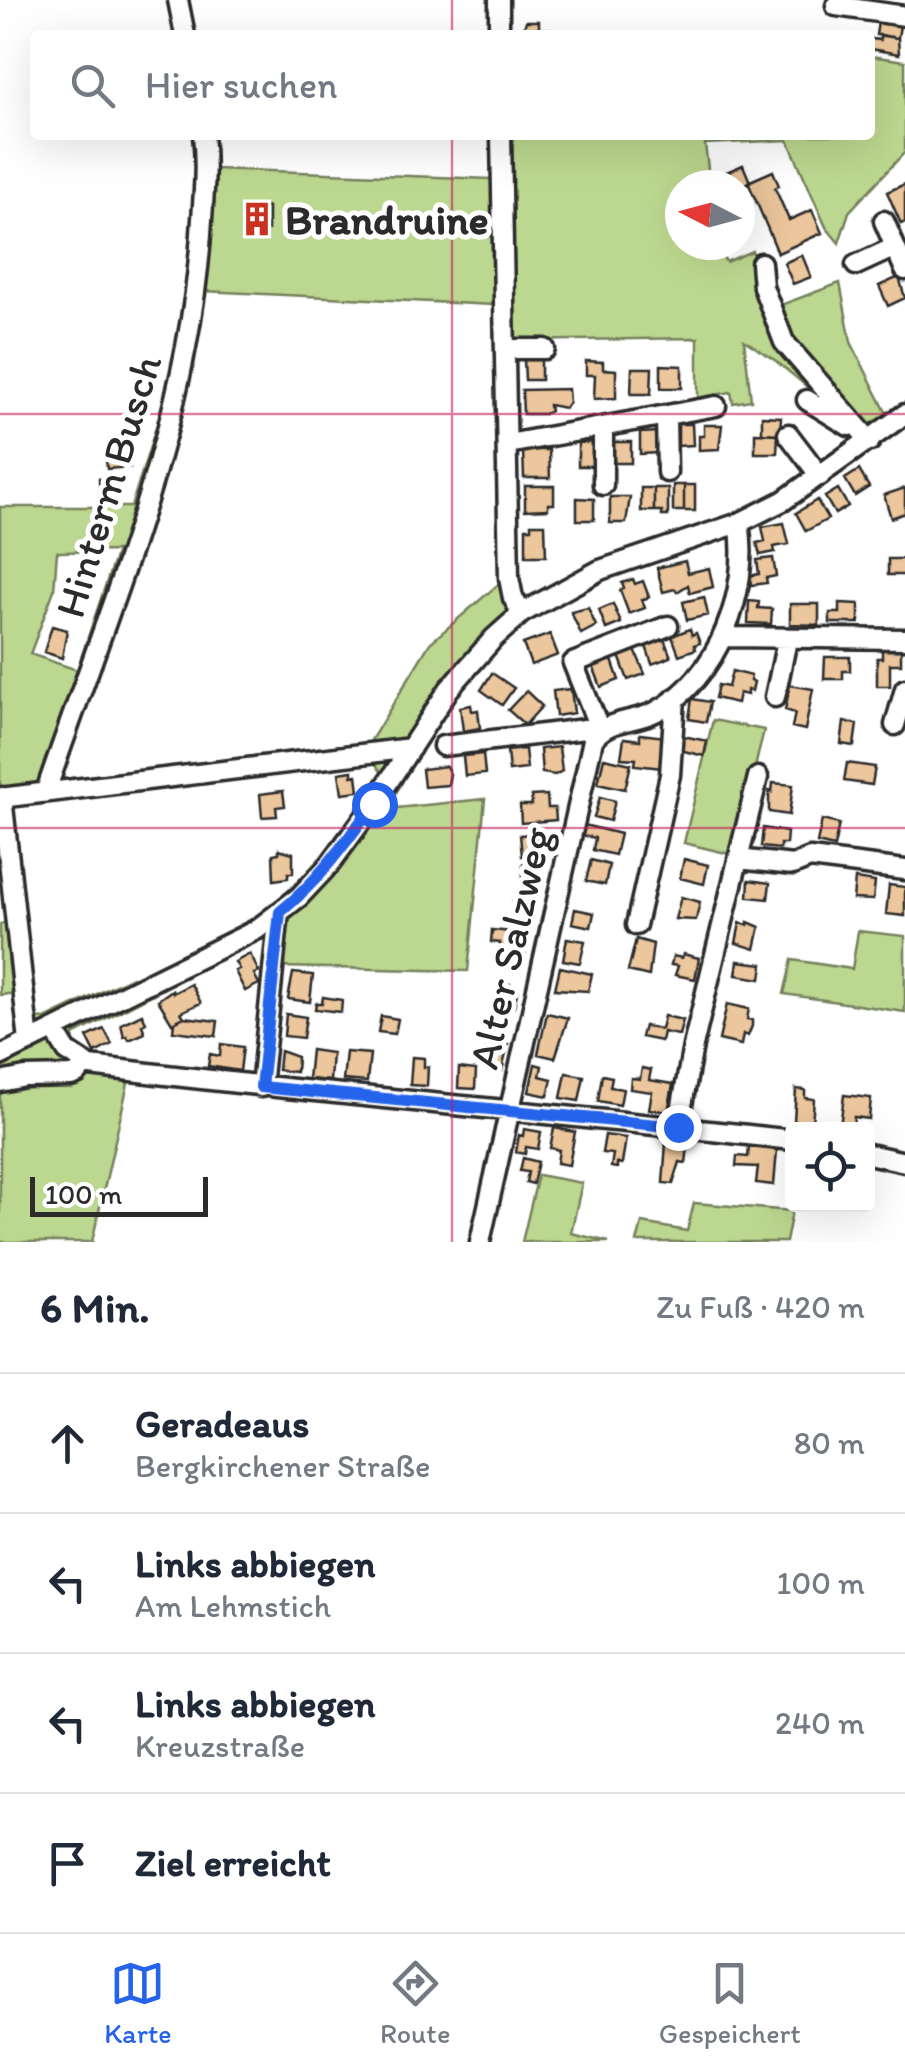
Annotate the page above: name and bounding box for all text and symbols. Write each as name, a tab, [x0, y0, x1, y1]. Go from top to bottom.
search box	[30, 30, 875, 140]
icon: search	[65, 58, 120, 113]
text: Hier suchen	[145, 62, 337, 108]
north arrow	[665, 170, 755, 260]
place label: Brandruine	[285, 194, 489, 245]
building icon: Brandruine	[238, 200, 276, 238]
street label: Hinterm Busch	[44, 348, 172, 624]
route start	[352, 782, 398, 828]
street label: Alter Salzweg	[457, 822, 563, 1074]
route end	[656, 1105, 702, 1151]
map controls	[785, 1122, 875, 1212]
button: locate	[785, 1122, 875, 1212]
scale bar	[30, 1172, 208, 1216]
text: 100 m	[45, 1177, 122, 1211]
text: 6 Min.	[40, 1282, 150, 1333]
text: Zu Fuß · 420 m	[656, 1288, 865, 1326]
text: Geradeaus	[135, 1401, 309, 1447]
icon: ahead	[40, 1416, 95, 1471]
text: 80 m	[794, 1424, 865, 1462]
text: Bergkirchener Straße	[135, 1447, 430, 1485]
text: Links abbiegen	[135, 1541, 375, 1587]
icon: left	[40, 1556, 95, 1611]
text: 100 m	[777, 1564, 865, 1602]
text: Am Lehmstich	[135, 1587, 331, 1625]
text: Links abbiegen	[135, 1681, 375, 1727]
icon: left	[40, 1696, 95, 1751]
text: 240 m	[775, 1704, 865, 1742]
text: Kreuzstraße	[135, 1727, 305, 1765]
icon: arrive	[40, 1836, 95, 1891]
text: Ziel erreicht	[135, 1840, 331, 1886]
tab: Karte	[104, 1956, 172, 2050]
tab: Route	[380, 1956, 450, 2050]
tab: Gespeichert	[659, 1956, 801, 2050]

